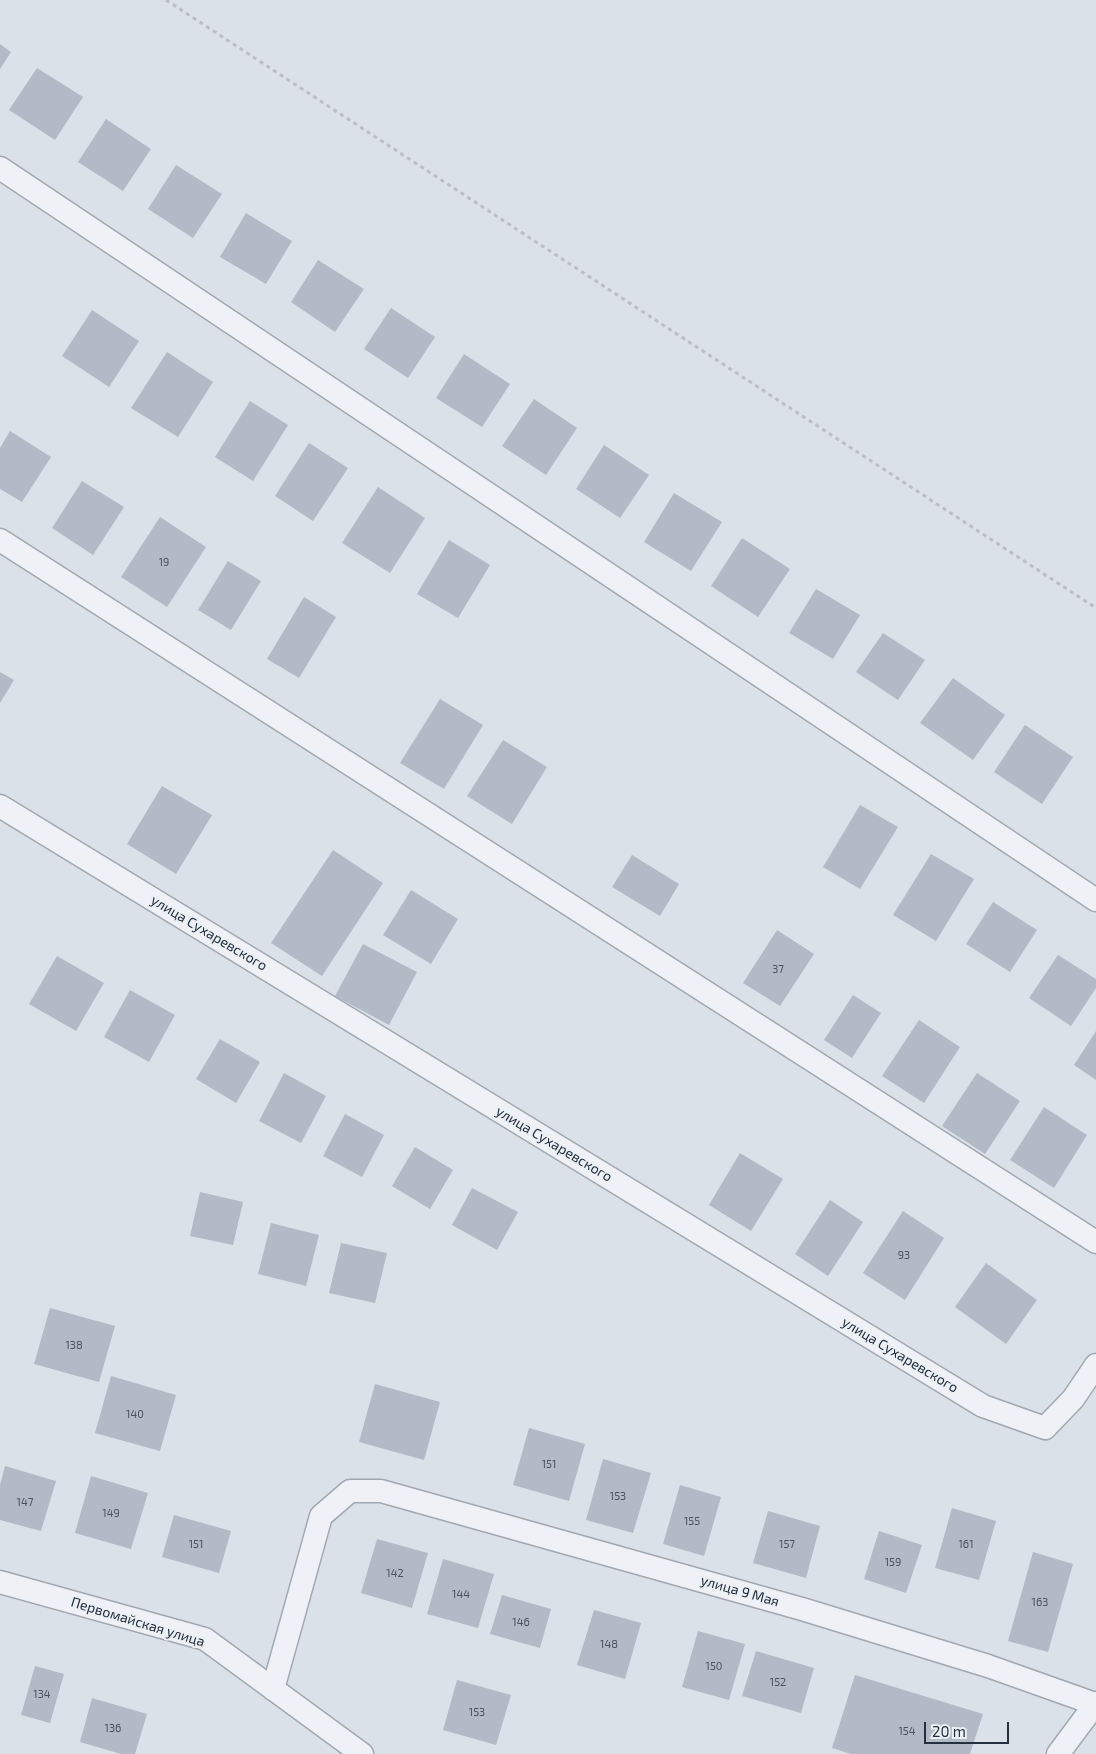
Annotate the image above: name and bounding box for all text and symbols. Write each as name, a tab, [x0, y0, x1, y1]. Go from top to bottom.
house number: 19	[159, 555, 169, 569]
street label: улица Сухаревского	[148, 892, 270, 974]
house number: 37	[772, 962, 784, 976]
street label: улица Сухаревского	[493, 1103, 615, 1185]
house number: 93	[898, 1248, 910, 1262]
street label: улица Сухаревского	[839, 1314, 961, 1396]
house number: 138	[65, 1338, 83, 1352]
house number: 140	[126, 1407, 144, 1421]
house number: 151	[542, 1457, 556, 1471]
house number: 153	[610, 1489, 626, 1503]
house number: 147	[17, 1495, 33, 1509]
house number: 149	[102, 1506, 120, 1520]
house number: 155	[684, 1514, 700, 1528]
house number: 151	[189, 1537, 203, 1551]
house number: 157	[779, 1537, 795, 1551]
house number: 161	[958, 1537, 974, 1551]
house number: 159	[885, 1555, 901, 1569]
house number: 142	[386, 1566, 404, 1580]
street label: улица 9 Мая	[699, 1572, 781, 1610]
house number: 144	[452, 1587, 470, 1601]
street label: Первомайская улица	[69, 1594, 207, 1650]
house number: 163	[1032, 1595, 1048, 1609]
house number: 146	[512, 1615, 530, 1629]
house number: 148	[600, 1637, 618, 1651]
house number: 150	[706, 1659, 722, 1673]
house number: 152	[770, 1675, 786, 1689]
house number: 134	[33, 1687, 51, 1701]
house number: 153	[469, 1705, 485, 1719]
scale bar	[926, 1712, 1011, 1744]
house number: 136	[105, 1721, 121, 1735]
text: 20 m	[932, 1722, 966, 1740]
house number: 154	[898, 1724, 916, 1738]

